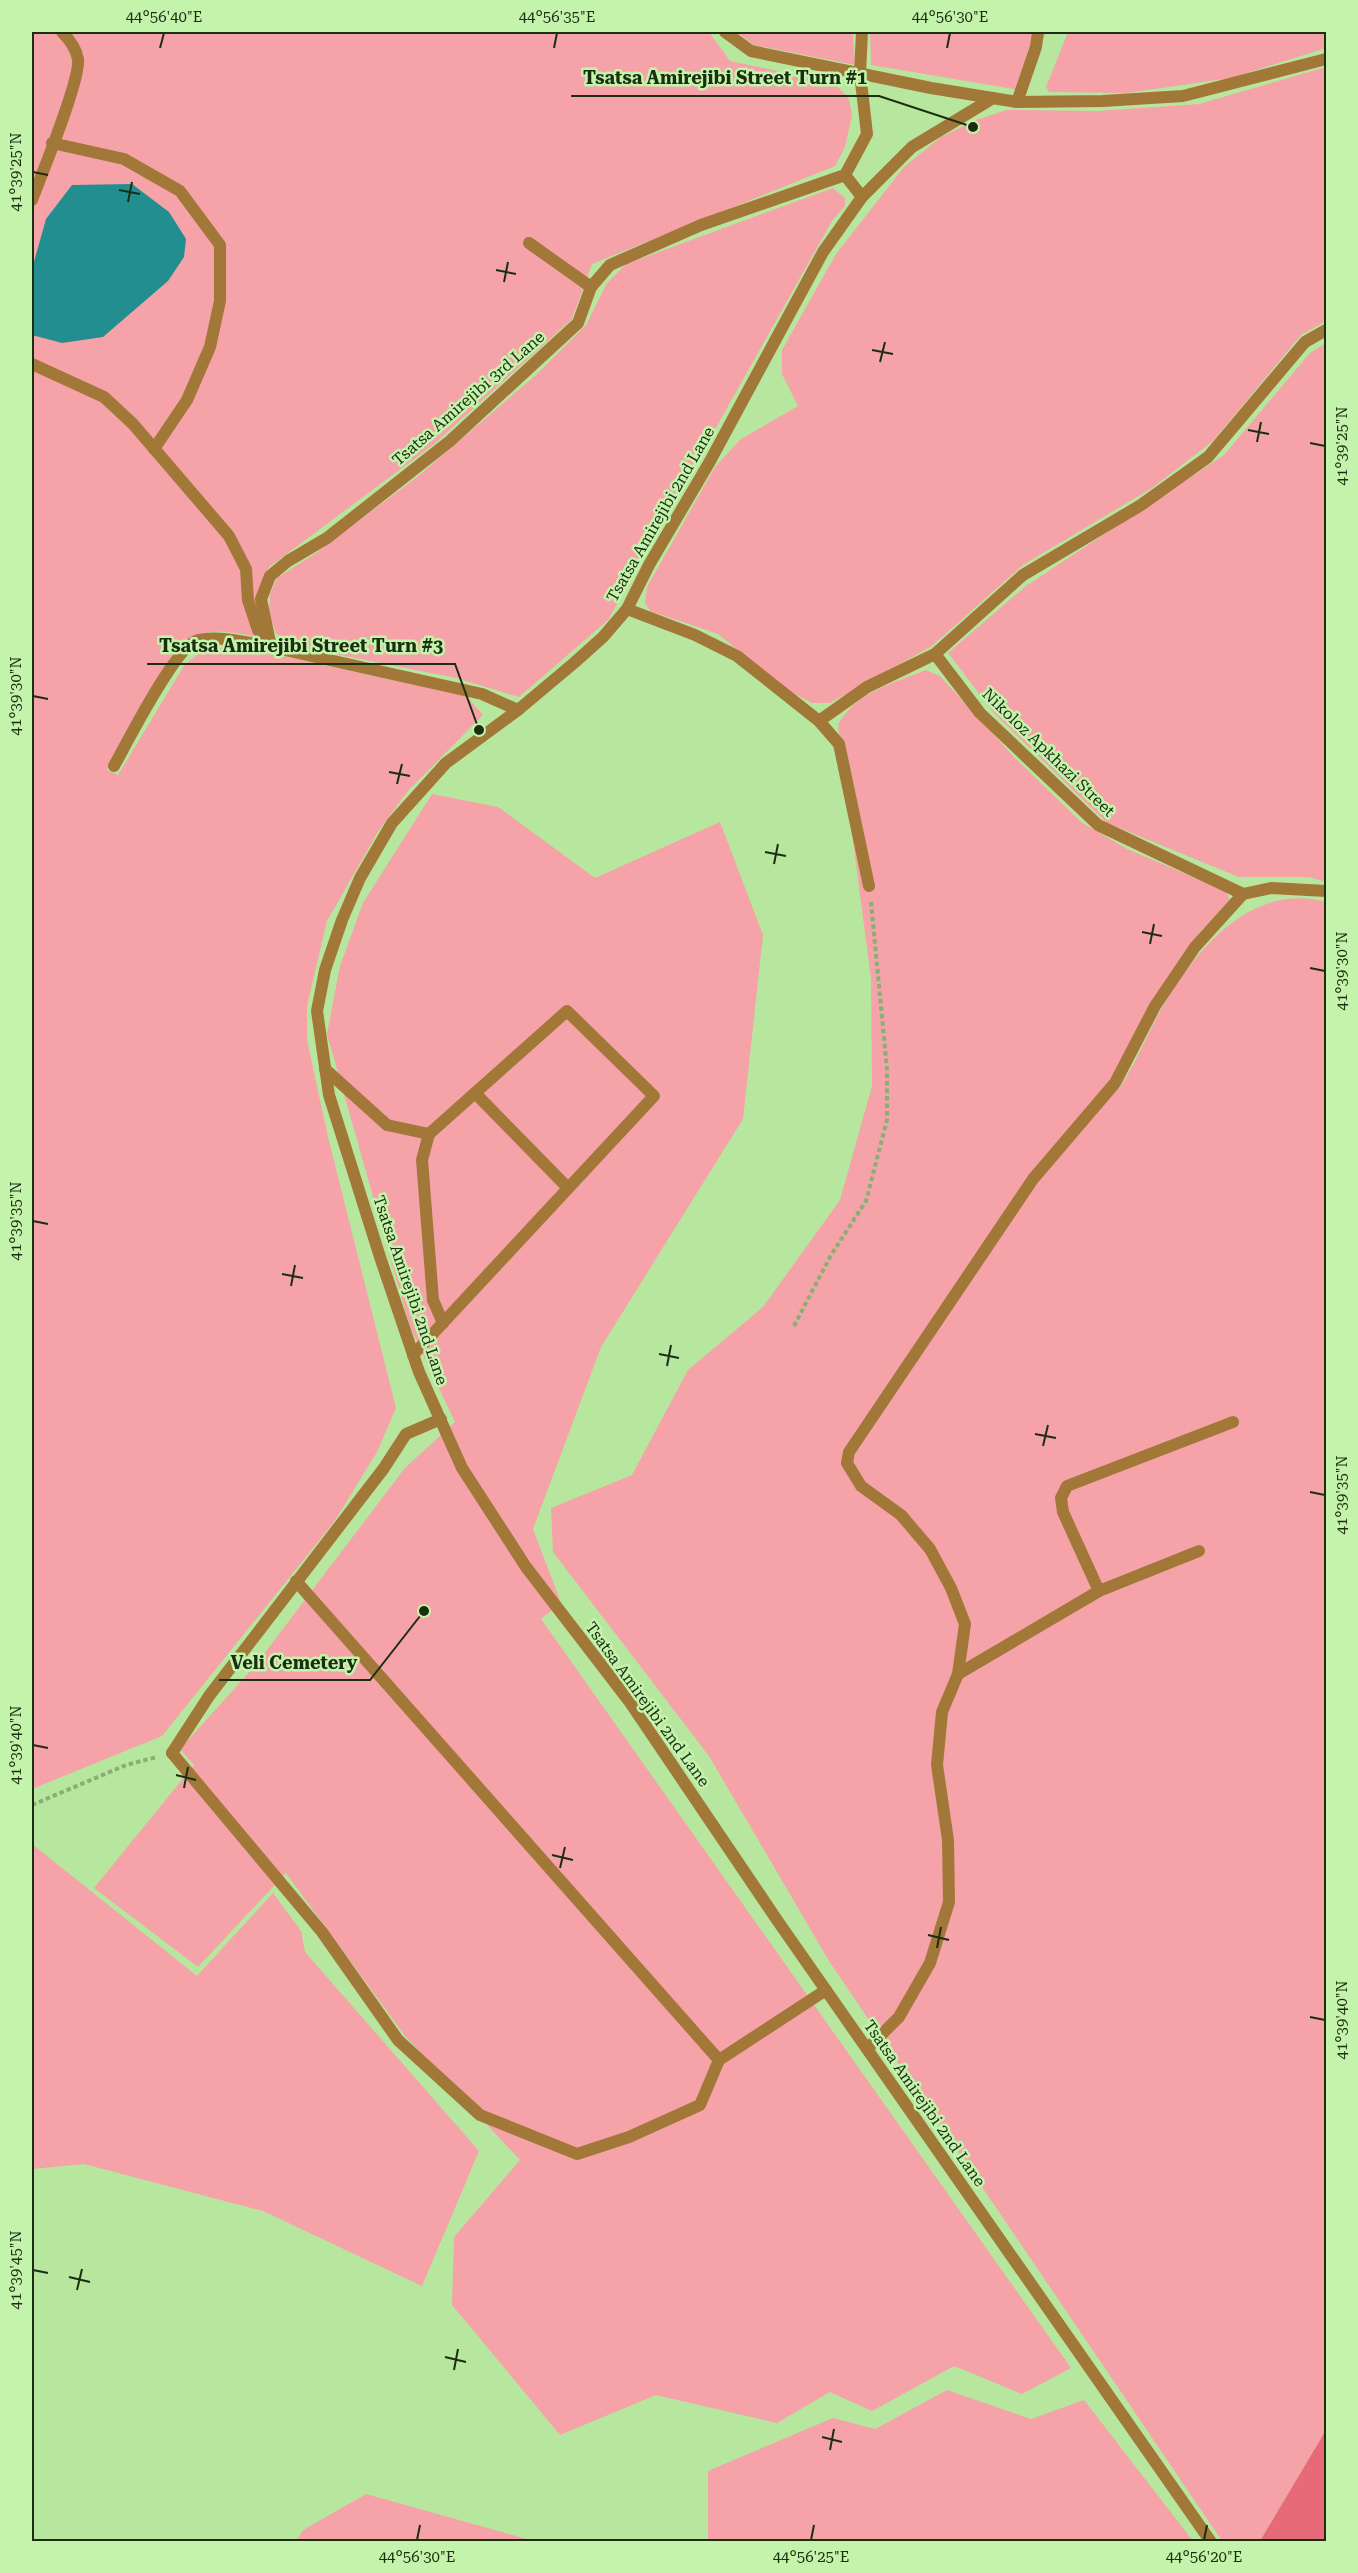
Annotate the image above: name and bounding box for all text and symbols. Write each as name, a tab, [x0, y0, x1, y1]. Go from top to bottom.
text: 44°56'40"E	[126, 8, 202, 26]
text: 44°56'35"E	[519, 8, 595, 26]
text: 44°56'30"E	[912, 8, 988, 26]
callout: Tsatsa Amirejibi Street Turn #1	[571, 60, 879, 96]
text: Tsatsa Amirejibi Street Turn #1	[583, 67, 867, 88]
text: 41°39'25"N	[7, 132, 25, 212]
street label: Tsatsa Amirejibi 3rd Lane	[388, 327, 548, 470]
text: 41°39'25"N	[1333, 406, 1351, 486]
street label: Tsatsa Amirejibi 2nd Lane	[602, 423, 719, 605]
callout: Tsatsa Amirejibi Street Turn #3	[147, 628, 455, 664]
text: Tsatsa Amirejibi Street Turn #3	[159, 635, 443, 656]
text: 41°39'30"N	[7, 656, 25, 736]
street label: Nikoloz Apkhazi Street	[979, 684, 1119, 821]
text: 41°39'30"N	[1333, 931, 1351, 1011]
text: 41°39'35"N	[7, 1181, 25, 1261]
street label: Tsatsa Amirejibi 2nd Lane	[369, 1193, 452, 1388]
text: 41°39'35"N	[1333, 1455, 1351, 1535]
street label: Tsatsa Amirejibi 2nd Lane	[581, 1618, 714, 1791]
callout: Veli Cemetery	[219, 1644, 370, 1680]
text: Veli Cemetery	[231, 1652, 358, 1673]
text: 41°39'40"N	[7, 1705, 25, 1785]
text: 41°39'40"N	[1333, 1980, 1351, 2060]
street label: Tsatsa Amirejibi 2nd Lane	[860, 2016, 990, 2190]
text: 41°39'45"N	[7, 2230, 25, 2310]
text: 44°56'30"E	[379, 2548, 455, 2566]
text: 44°56'25"E	[773, 2548, 849, 2566]
text: 44°56'20"E	[1166, 2548, 1242, 2566]

